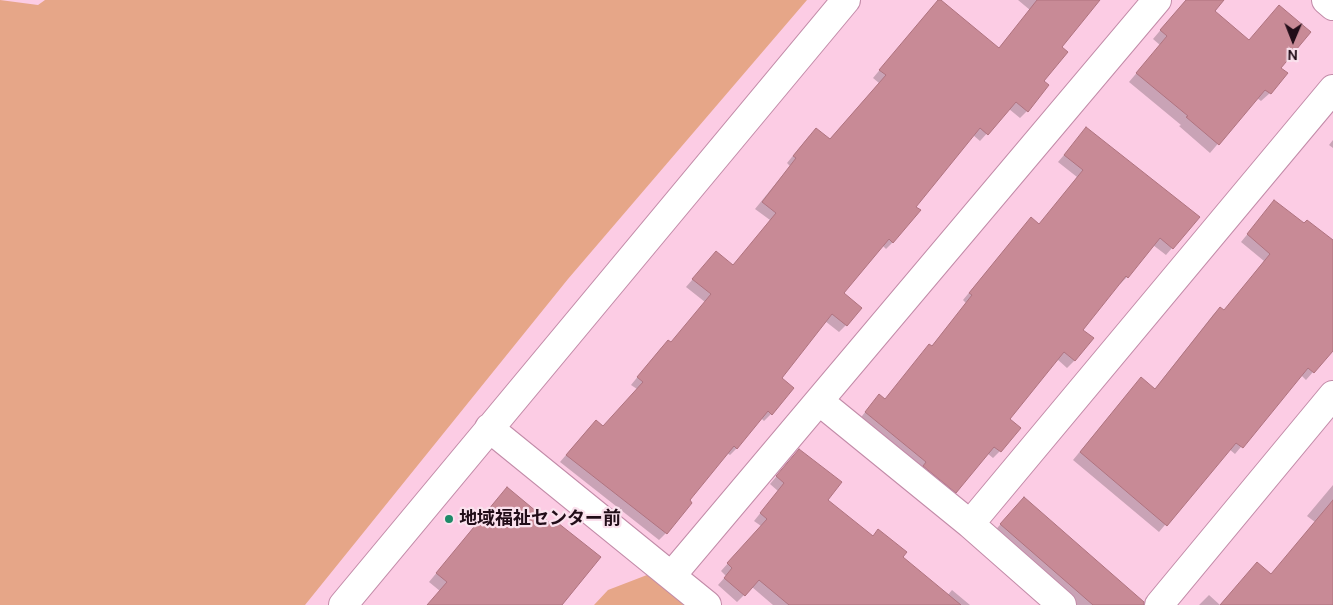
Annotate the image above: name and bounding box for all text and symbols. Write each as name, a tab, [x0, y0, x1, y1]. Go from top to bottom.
north arrow	[1268, 15, 1318, 65]
text: N	[1287, 46, 1298, 64]
place label: 地域福祉センター前	[459, 508, 621, 530]
marker: 地域福祉センター前	[443, 513, 455, 525]

